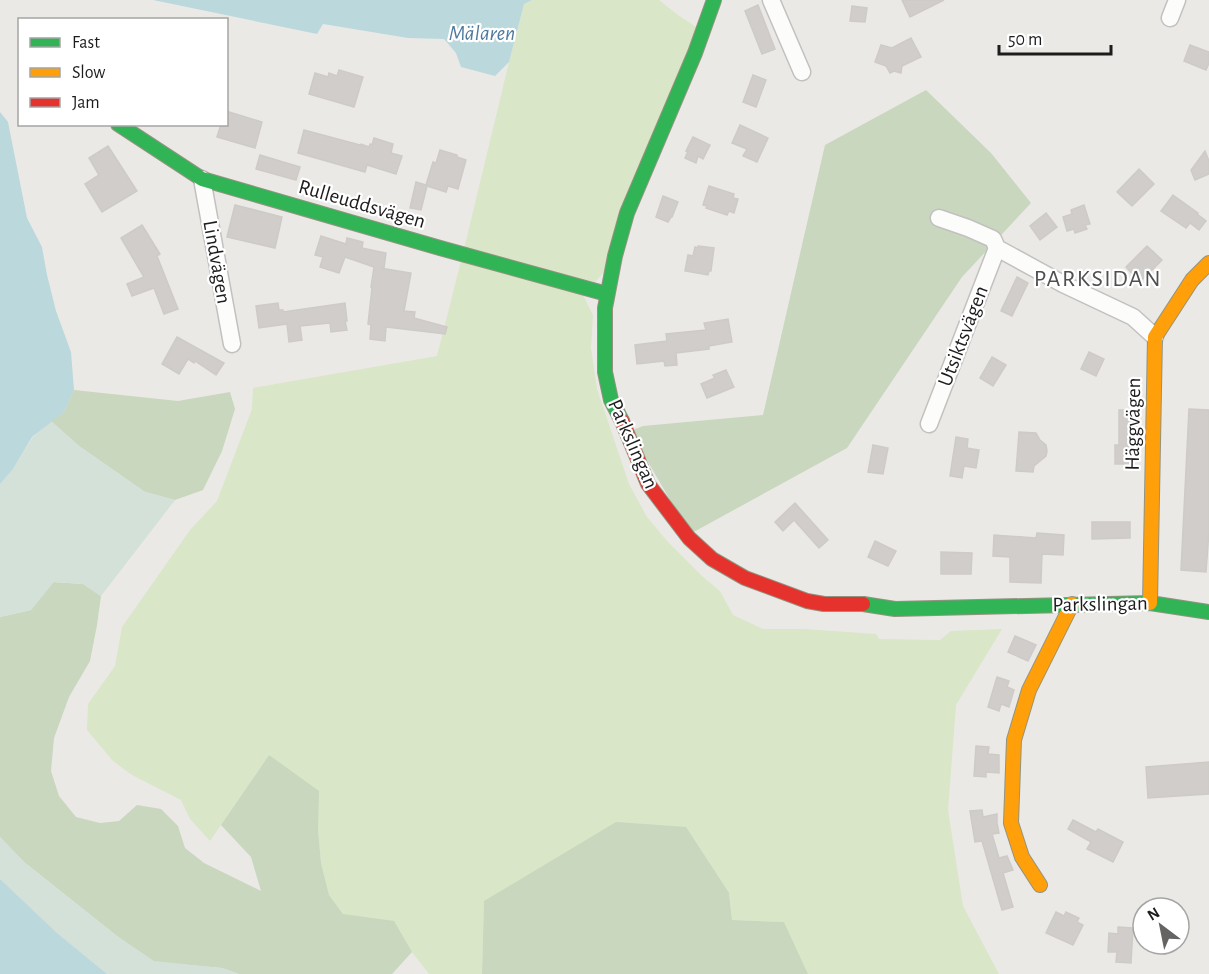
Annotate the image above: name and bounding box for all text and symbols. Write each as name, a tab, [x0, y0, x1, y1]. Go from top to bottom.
legend	[18, 18, 228, 126]
scale bar	[999, 18, 1112, 56]
water label: Mälaren	[449, 22, 515, 44]
text: 50 m	[1008, 31, 1042, 49]
text: Fast	[72, 34, 100, 52]
text: Slow	[72, 64, 105, 82]
text: Jam	[72, 94, 100, 112]
street label: Rulleuddsvägen	[296, 176, 428, 232]
street label: Lindvägen	[199, 219, 235, 305]
district label: PARKSIDAN	[1034, 267, 1162, 291]
street label: Utsiktsvägen	[934, 283, 992, 389]
street label: Häggvägen	[1122, 377, 1144, 471]
street label: Parkslingan	[604, 396, 662, 492]
street label: Parkslingan	[1052, 593, 1148, 615]
north arrow	[1131, 896, 1191, 956]
text: N	[1145, 904, 1163, 924]

